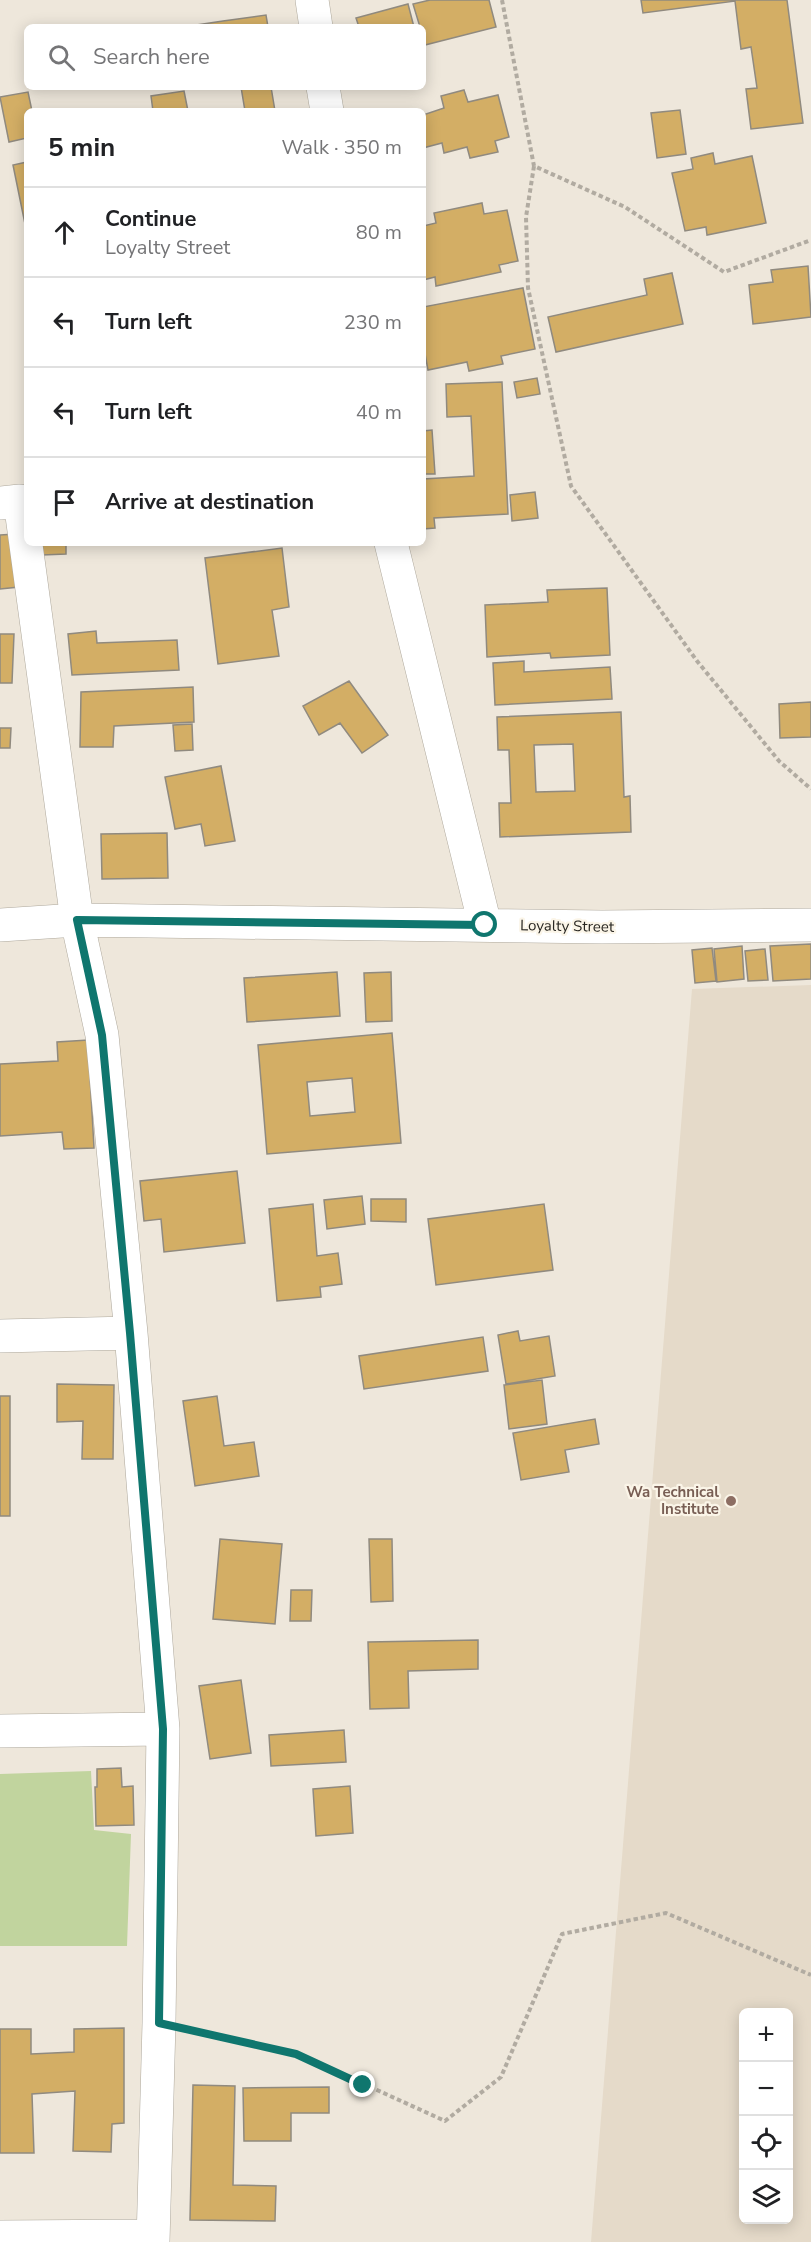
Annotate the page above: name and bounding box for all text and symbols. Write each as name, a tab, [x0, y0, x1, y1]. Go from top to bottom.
search box	[24, 24, 426, 90]
icon: search	[45, 41, 78, 74]
text: Search here	[93, 42, 210, 72]
text: 5 min	[48, 130, 115, 165]
text: Walk · 350 m	[282, 134, 402, 161]
text: Continue	[105, 204, 196, 234]
icon: ahead	[48, 216, 81, 249]
text: 80 m	[356, 219, 402, 246]
text: Loyalty Street	[105, 234, 230, 261]
icon: left	[48, 306, 81, 339]
text: Turn left	[105, 307, 192, 337]
text: 230 m	[344, 309, 402, 336]
icon: left	[48, 396, 81, 429]
text: Turn left	[105, 397, 192, 427]
text: 40 m	[356, 399, 402, 426]
icon: arrive	[48, 486, 81, 519]
text: Arrive at destination	[105, 487, 314, 517]
route start	[471, 911, 497, 937]
street label: Loyalty Street	[520, 915, 615, 937]
place label: Wa Technical Institute	[626, 1482, 719, 1519]
marker: Wa Technical Institute	[724, 1494, 738, 1508]
map controls	[739, 2008, 793, 2224]
button: +	[739, 2008, 793, 2062]
button: −	[739, 2062, 793, 2116]
route end	[349, 2071, 375, 2097]
button: locate	[739, 2116, 793, 2170]
button: layers	[739, 2170, 793, 2224]

